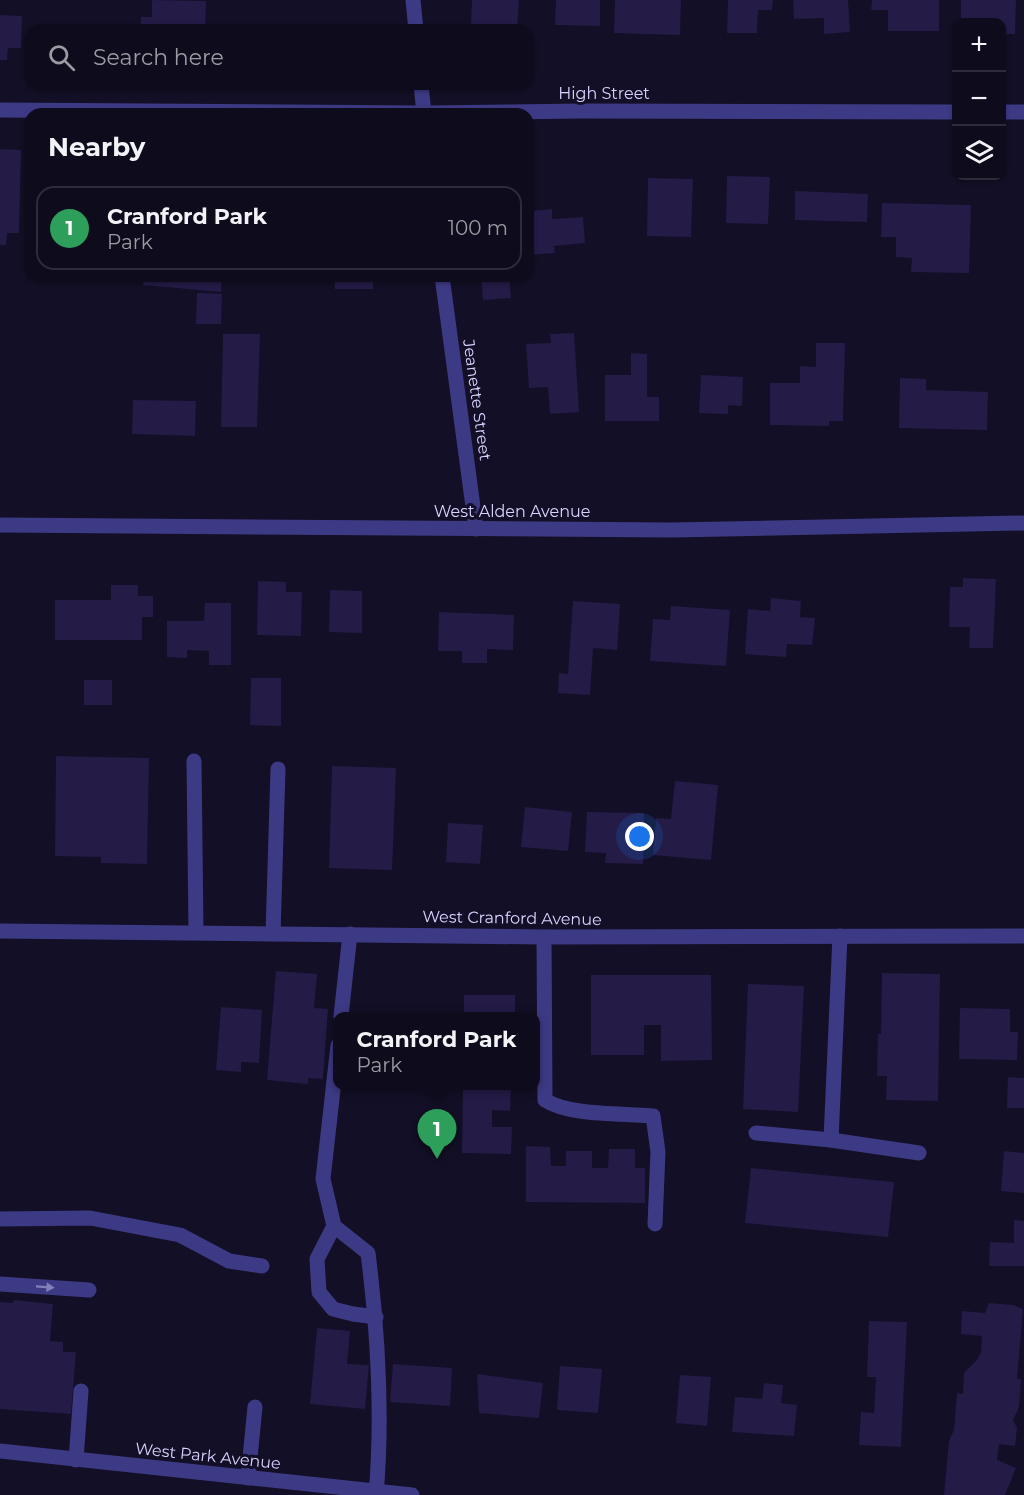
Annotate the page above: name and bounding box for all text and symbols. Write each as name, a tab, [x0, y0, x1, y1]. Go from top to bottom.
map controls	[952, 18, 1006, 180]
button: +	[952, 18, 1006, 72]
search box	[24, 24, 534, 90]
icon: search	[45, 41, 78, 74]
text: Search here	[93, 44, 224, 71]
button: −	[952, 72, 1006, 126]
street label: High Street	[558, 84, 650, 103]
button: layers	[952, 126, 1006, 180]
text: Nearby	[48, 131, 145, 163]
text: Cranford Park	[107, 203, 267, 230]
text: 1	[66, 216, 73, 240]
text: 100 m	[448, 216, 508, 240]
text: Park	[107, 230, 153, 254]
street label: Jeanette Street	[459, 337, 495, 462]
street label: West Alden Avenue	[434, 502, 590, 521]
your location	[625, 822, 654, 851]
street label: West Cranford Avenue	[422, 907, 602, 929]
popup	[333, 1012, 540, 1090]
text: Cranford Park	[356, 1026, 517, 1053]
text: Park	[356, 1053, 402, 1077]
pin: 1	[418, 1110, 456, 1159]
one-way arrow	[35, 1282, 54, 1292]
street label: West Park Avenue	[134, 1439, 282, 1473]

